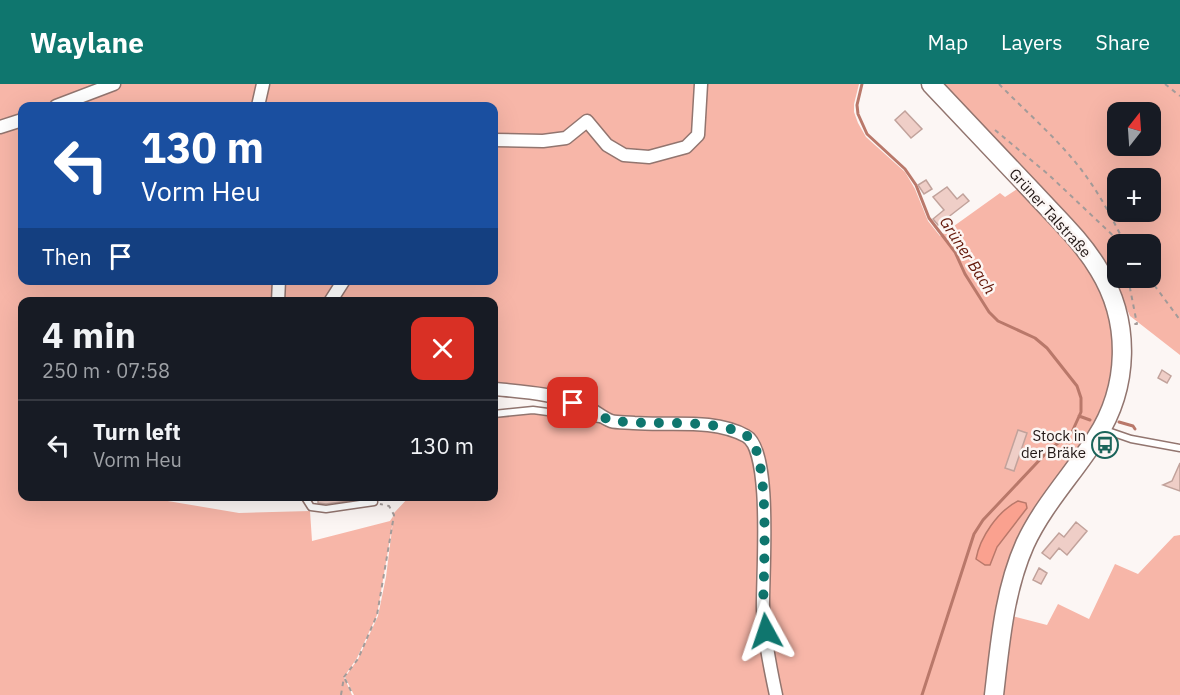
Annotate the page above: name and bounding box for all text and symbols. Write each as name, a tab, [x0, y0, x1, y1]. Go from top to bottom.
text: Waylane	[30, 24, 144, 61]
text: Map	[928, 28, 968, 56]
text: Layers	[1001, 28, 1063, 56]
text: Share	[1096, 28, 1150, 56]
north arrow	[1107, 102, 1161, 156]
map controls	[1107, 102, 1161, 288]
text: 130 m	[141, 120, 264, 175]
icon: left	[42, 126, 120, 204]
street label: Grüner Talstraße	[1005, 164, 1095, 261]
button: +	[1107, 168, 1161, 222]
text: Vorm Heu	[141, 173, 261, 208]
water label: Grüner Bach	[936, 213, 1000, 297]
button: −	[1107, 234, 1161, 288]
icon: arrive	[104, 240, 137, 273]
text: Then	[42, 242, 92, 271]
text: 4 min	[42, 311, 136, 358]
button: close	[411, 317, 474, 380]
text: 250 m · 07:58	[42, 357, 170, 384]
pin	[547, 377, 598, 428]
icon: arrive	[556, 386, 589, 419]
text: Turn left	[93, 417, 181, 446]
place label: Stock in der Bräke	[1021, 426, 1086, 462]
icon: left	[42, 429, 75, 462]
bus stop icon: Stock in der Bräke	[1090, 430, 1120, 460]
text: 130 m	[410, 431, 474, 460]
text: Vorm Heu	[93, 446, 182, 473]
position arrow	[734, 599, 798, 663]

